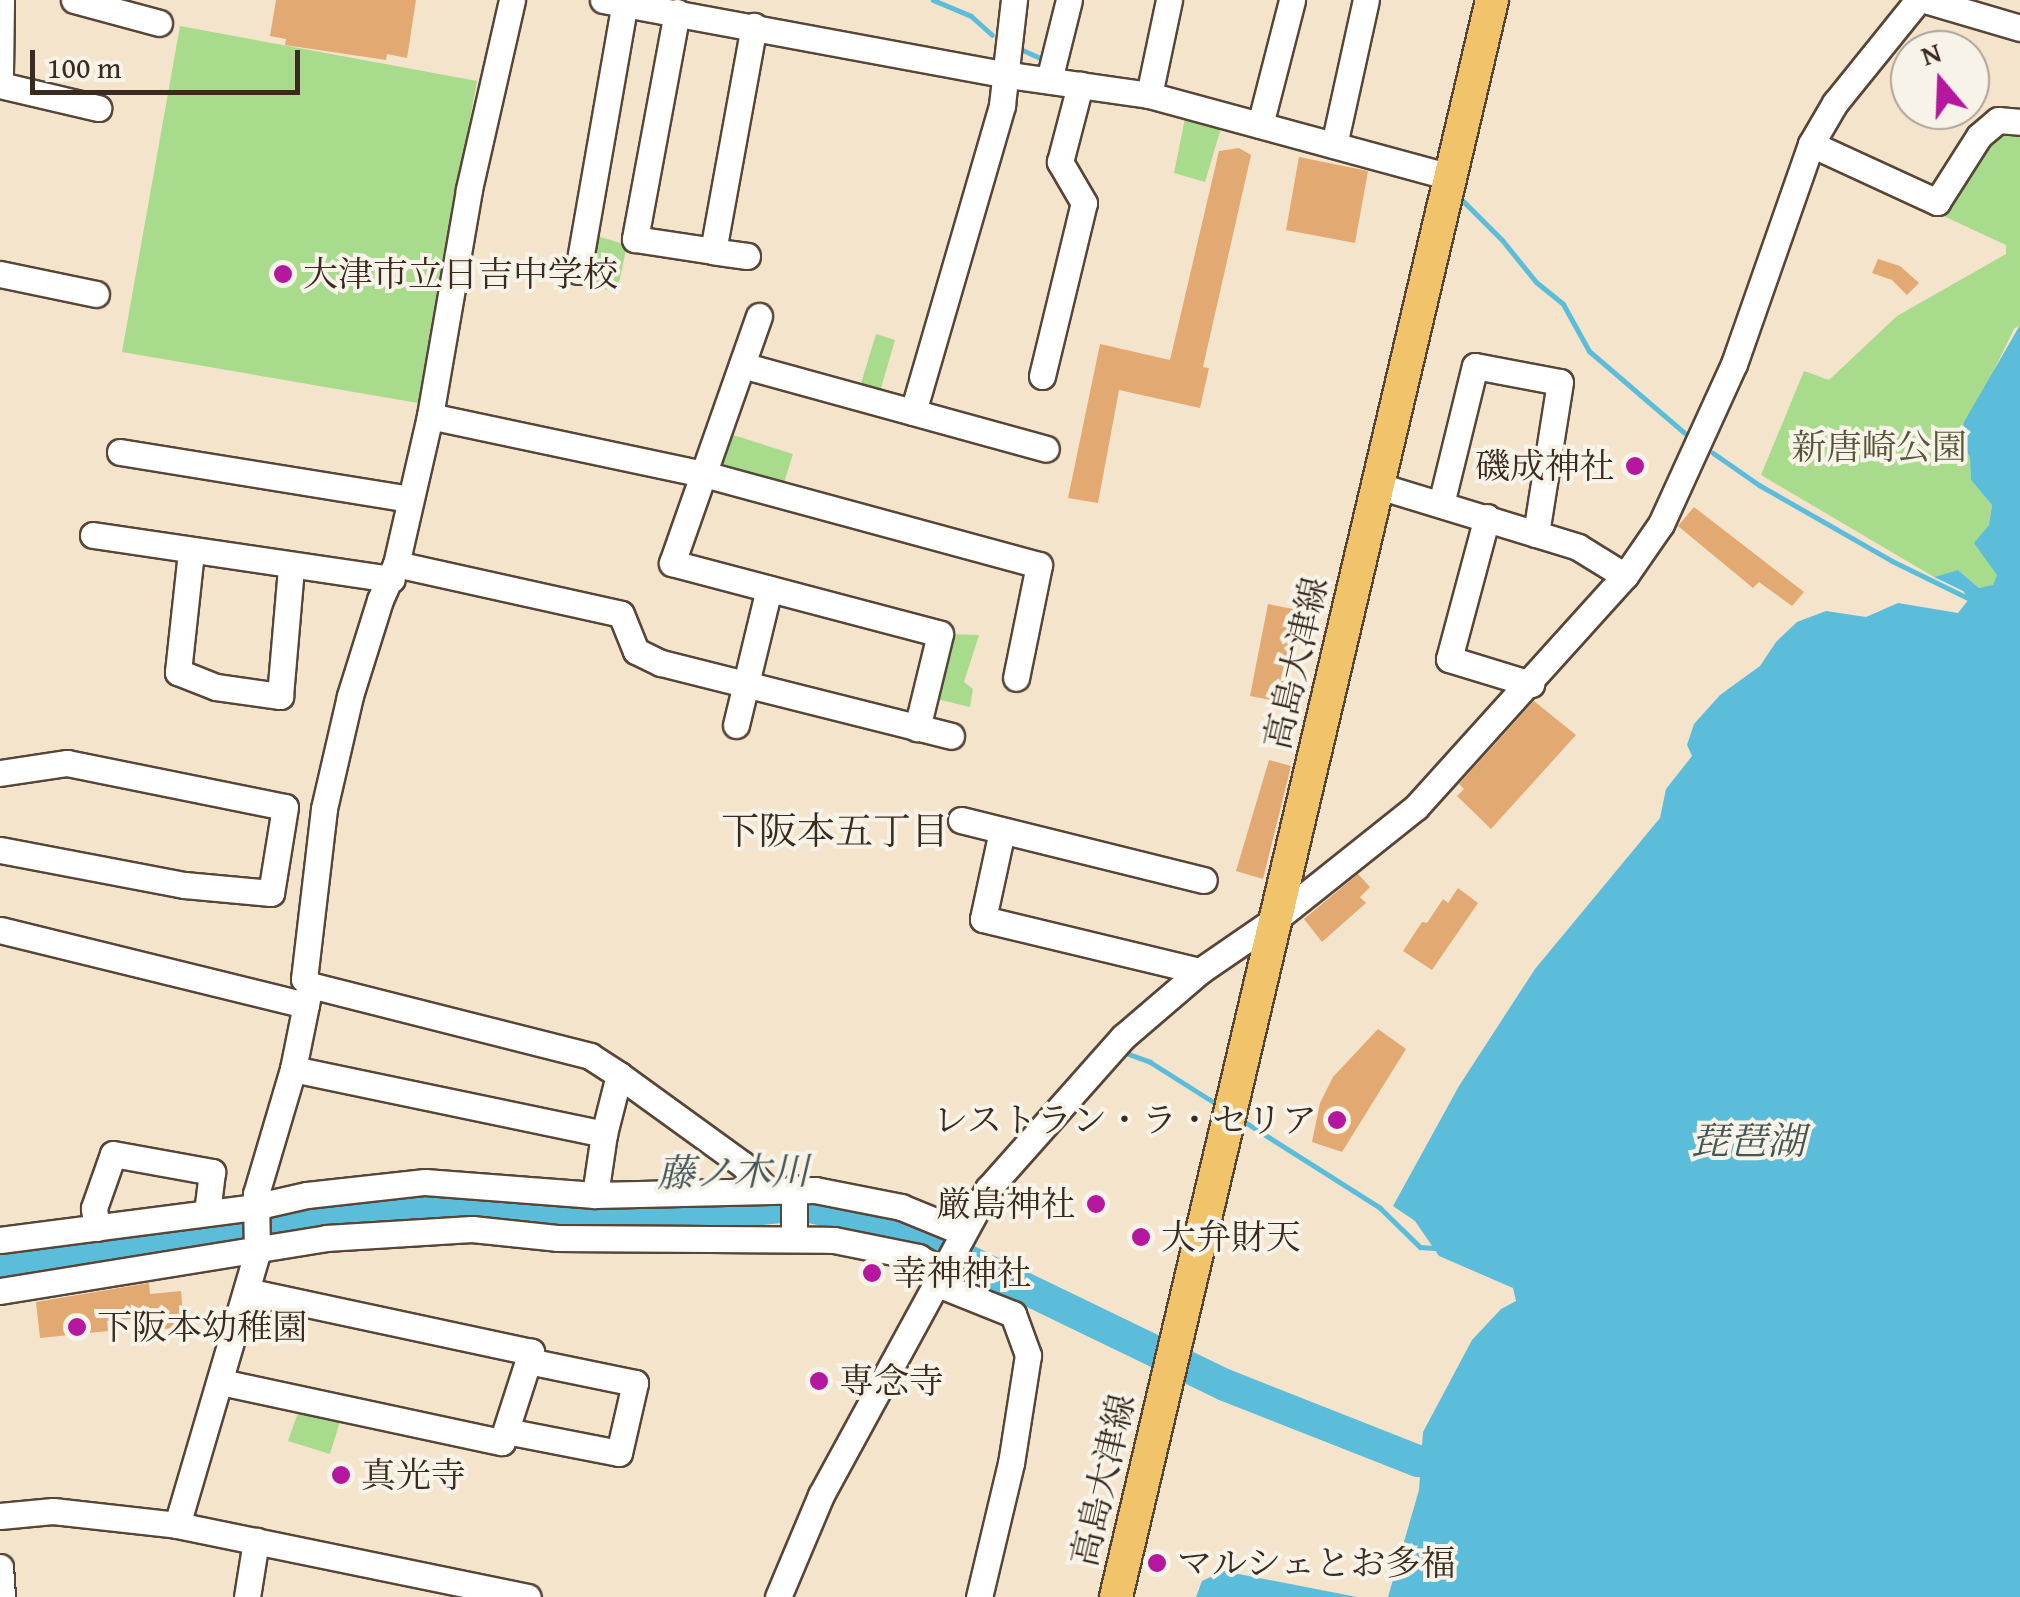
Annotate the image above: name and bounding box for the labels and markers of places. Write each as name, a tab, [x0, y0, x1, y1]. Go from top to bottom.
place label: 大津市立日吉中学校	[303, 253, 618, 295]
marker: 大津市立日吉中学校	[272, 263, 294, 285]
place label: 磯成神社	[1475, 445, 1615, 487]
marker: 磯成神社	[1624, 455, 1646, 477]
place label: レストラン・ラ・セリア	[932, 1099, 1317, 1141]
marker: レストラン・ラ・セリア	[1326, 1109, 1348, 1131]
place label: 厳島神社	[936, 1183, 1076, 1225]
marker: 厳島神社	[1085, 1193, 1107, 1215]
place label: 大弁財天	[1161, 1216, 1301, 1258]
marker: 大弁財天	[1130, 1226, 1152, 1248]
place label: 幸神神社	[892, 1252, 1032, 1294]
marker: 幸神神社	[861, 1262, 883, 1284]
place label: 下阪本幼稚園	[97, 1306, 307, 1348]
marker: 下阪本幼稚園	[66, 1316, 88, 1338]
place label: 専念寺	[839, 1360, 944, 1402]
marker: 専念寺	[808, 1370, 830, 1392]
place label: 真光寺	[361, 1454, 466, 1496]
marker: 真光寺	[330, 1464, 352, 1486]
place label: マルシェとお多福	[1177, 1542, 1457, 1584]
marker: マルシェとお多福	[1146, 1552, 1168, 1574]

